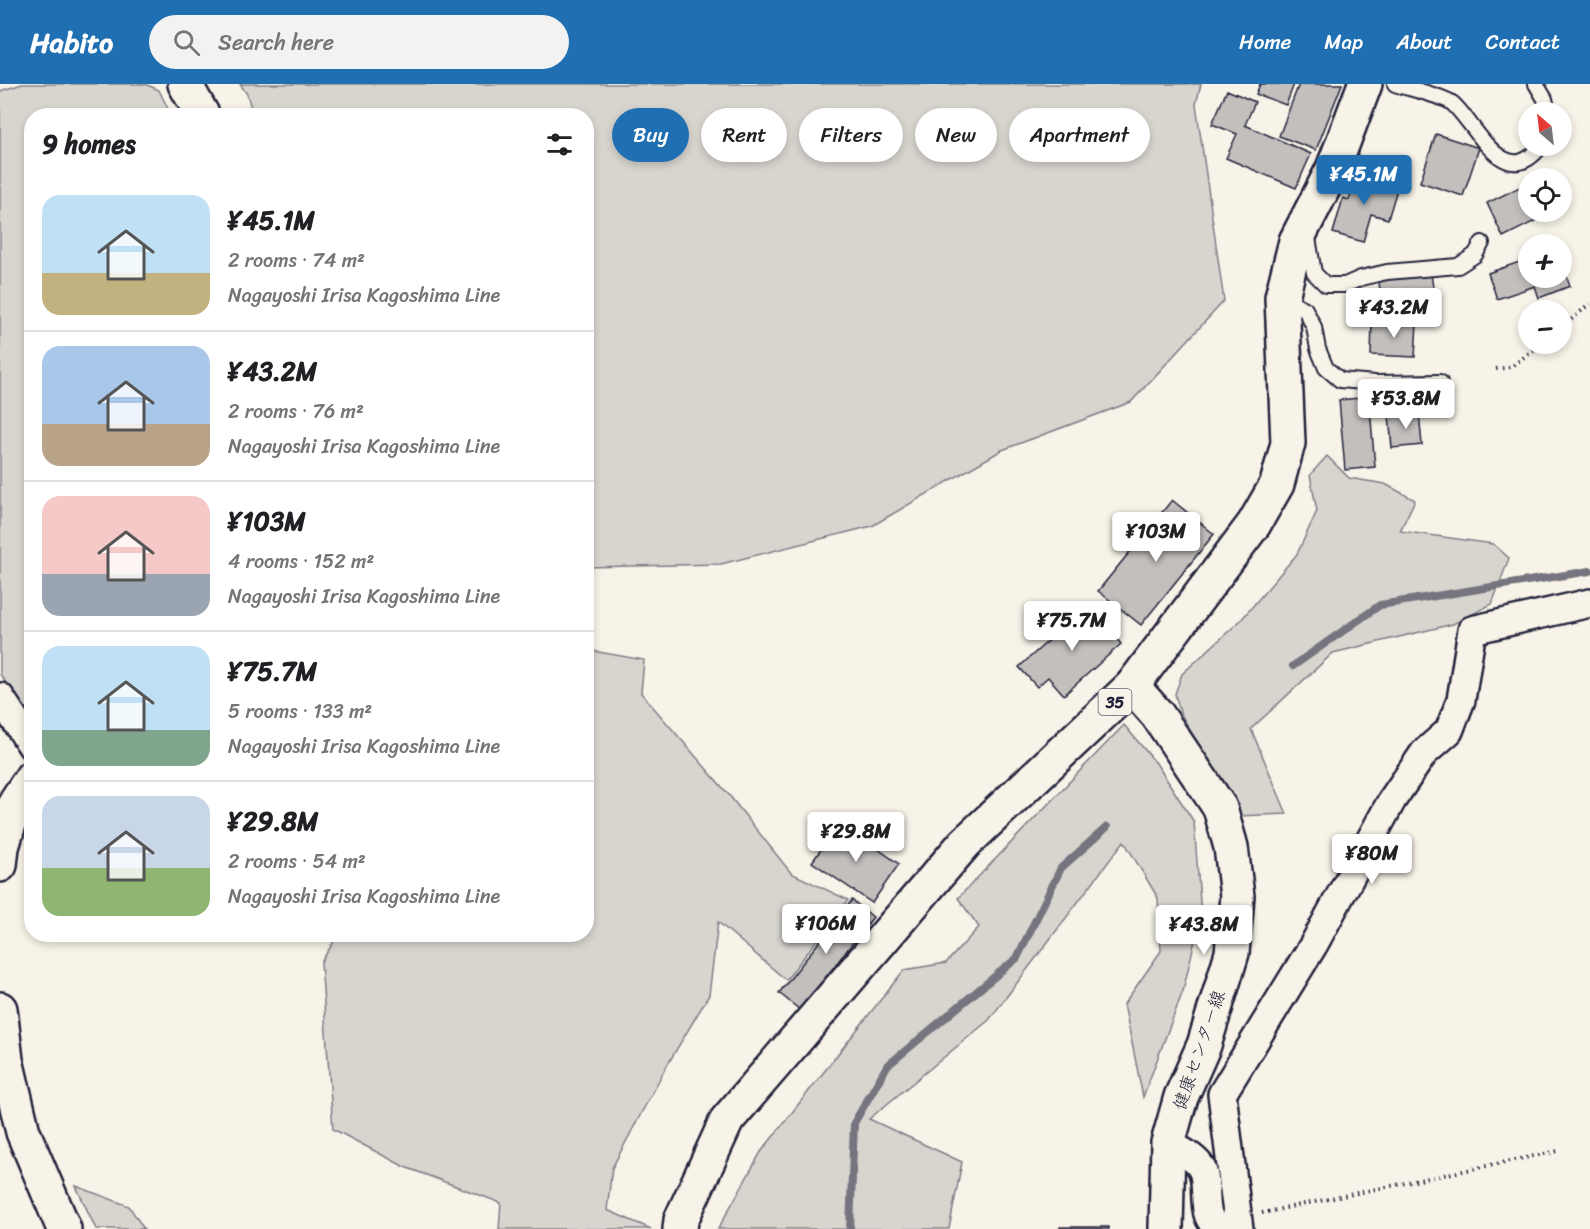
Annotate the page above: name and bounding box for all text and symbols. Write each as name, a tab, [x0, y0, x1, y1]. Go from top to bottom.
search box	[149, 15, 569, 69]
text: Habito	[30, 18, 113, 67]
text: Search here	[218, 23, 334, 62]
text: Home	[1239, 23, 1291, 61]
text: Map	[1324, 23, 1363, 61]
text: About	[1396, 23, 1453, 61]
text: Contact	[1486, 23, 1560, 61]
icon: search	[170, 26, 203, 59]
north arrow	[1518, 102, 1572, 156]
map controls	[1518, 102, 1572, 354]
chip: Buy	[612, 108, 689, 162]
chip: Rent	[701, 108, 787, 162]
chip: Filters	[799, 108, 903, 162]
chip: New	[915, 108, 997, 162]
chip: Apartment	[1009, 108, 1150, 162]
text: 9 homes	[42, 121, 136, 167]
icon: filters	[543, 128, 576, 161]
pin: ¥45.1M	[1315, 155, 1413, 206]
text: ¥45.1M	[1331, 157, 1397, 192]
button: locate	[1518, 168, 1572, 222]
text: ¥45.1M	[228, 197, 315, 243]
icon: home	[90, 219, 162, 291]
button: +	[1518, 234, 1572, 288]
text: 2 rooms · 74 m²	[228, 243, 365, 278]
text: Nagayoshi Irisa Kagoshima Line	[228, 278, 500, 313]
pin: ¥43.2M	[1345, 288, 1443, 339]
text: ¥43.2M	[1360, 290, 1428, 325]
button: −	[1518, 300, 1572, 354]
text: ¥43.2M	[228, 348, 317, 394]
icon: home	[90, 370, 162, 442]
pin: ¥53.8M	[1357, 379, 1455, 430]
text: ¥53.8M	[1372, 381, 1440, 416]
text: 2 rooms · 76 m²	[228, 394, 364, 429]
text: Nagayoshi Irisa Kagoshima Line	[228, 429, 500, 464]
text: ¥103M	[228, 498, 306, 544]
pin: ¥103M	[1114, 512, 1198, 563]
text: ¥103M	[1126, 514, 1186, 549]
icon: home	[90, 520, 162, 592]
text: 4 rooms · 152 m²	[228, 544, 374, 579]
text: Nagayoshi Irisa Kagoshima Line	[228, 579, 500, 614]
pin: ¥75.7M	[1023, 601, 1121, 652]
text: ¥75.7M	[1038, 603, 1106, 638]
text: ¥75.7M	[228, 648, 317, 694]
icon: home	[90, 670, 162, 742]
road number: 35	[1098, 689, 1132, 715]
text: 5 rooms · 133 m²	[228, 694, 372, 729]
text: Nagayoshi Irisa Kagoshima Line	[228, 729, 500, 764]
text: ¥29.8M	[228, 798, 318, 844]
pin: ¥29.8M	[807, 812, 905, 863]
text: ¥29.8M	[821, 814, 891, 849]
icon: home	[90, 820, 162, 892]
pin: ¥80M	[1336, 834, 1408, 885]
text: ¥80M	[1346, 836, 1398, 871]
text: 2 rooms · 54 m²	[228, 844, 366, 879]
text: Nagayoshi Irisa Kagoshima Line	[228, 879, 500, 914]
pin: ¥106M	[784, 904, 868, 955]
pin: ¥43.8M	[1155, 905, 1253, 956]
text: ¥106M	[796, 906, 856, 941]
text: ¥43.8M	[1170, 907, 1239, 942]
street label: 健康センター線	[1163, 986, 1235, 1114]

